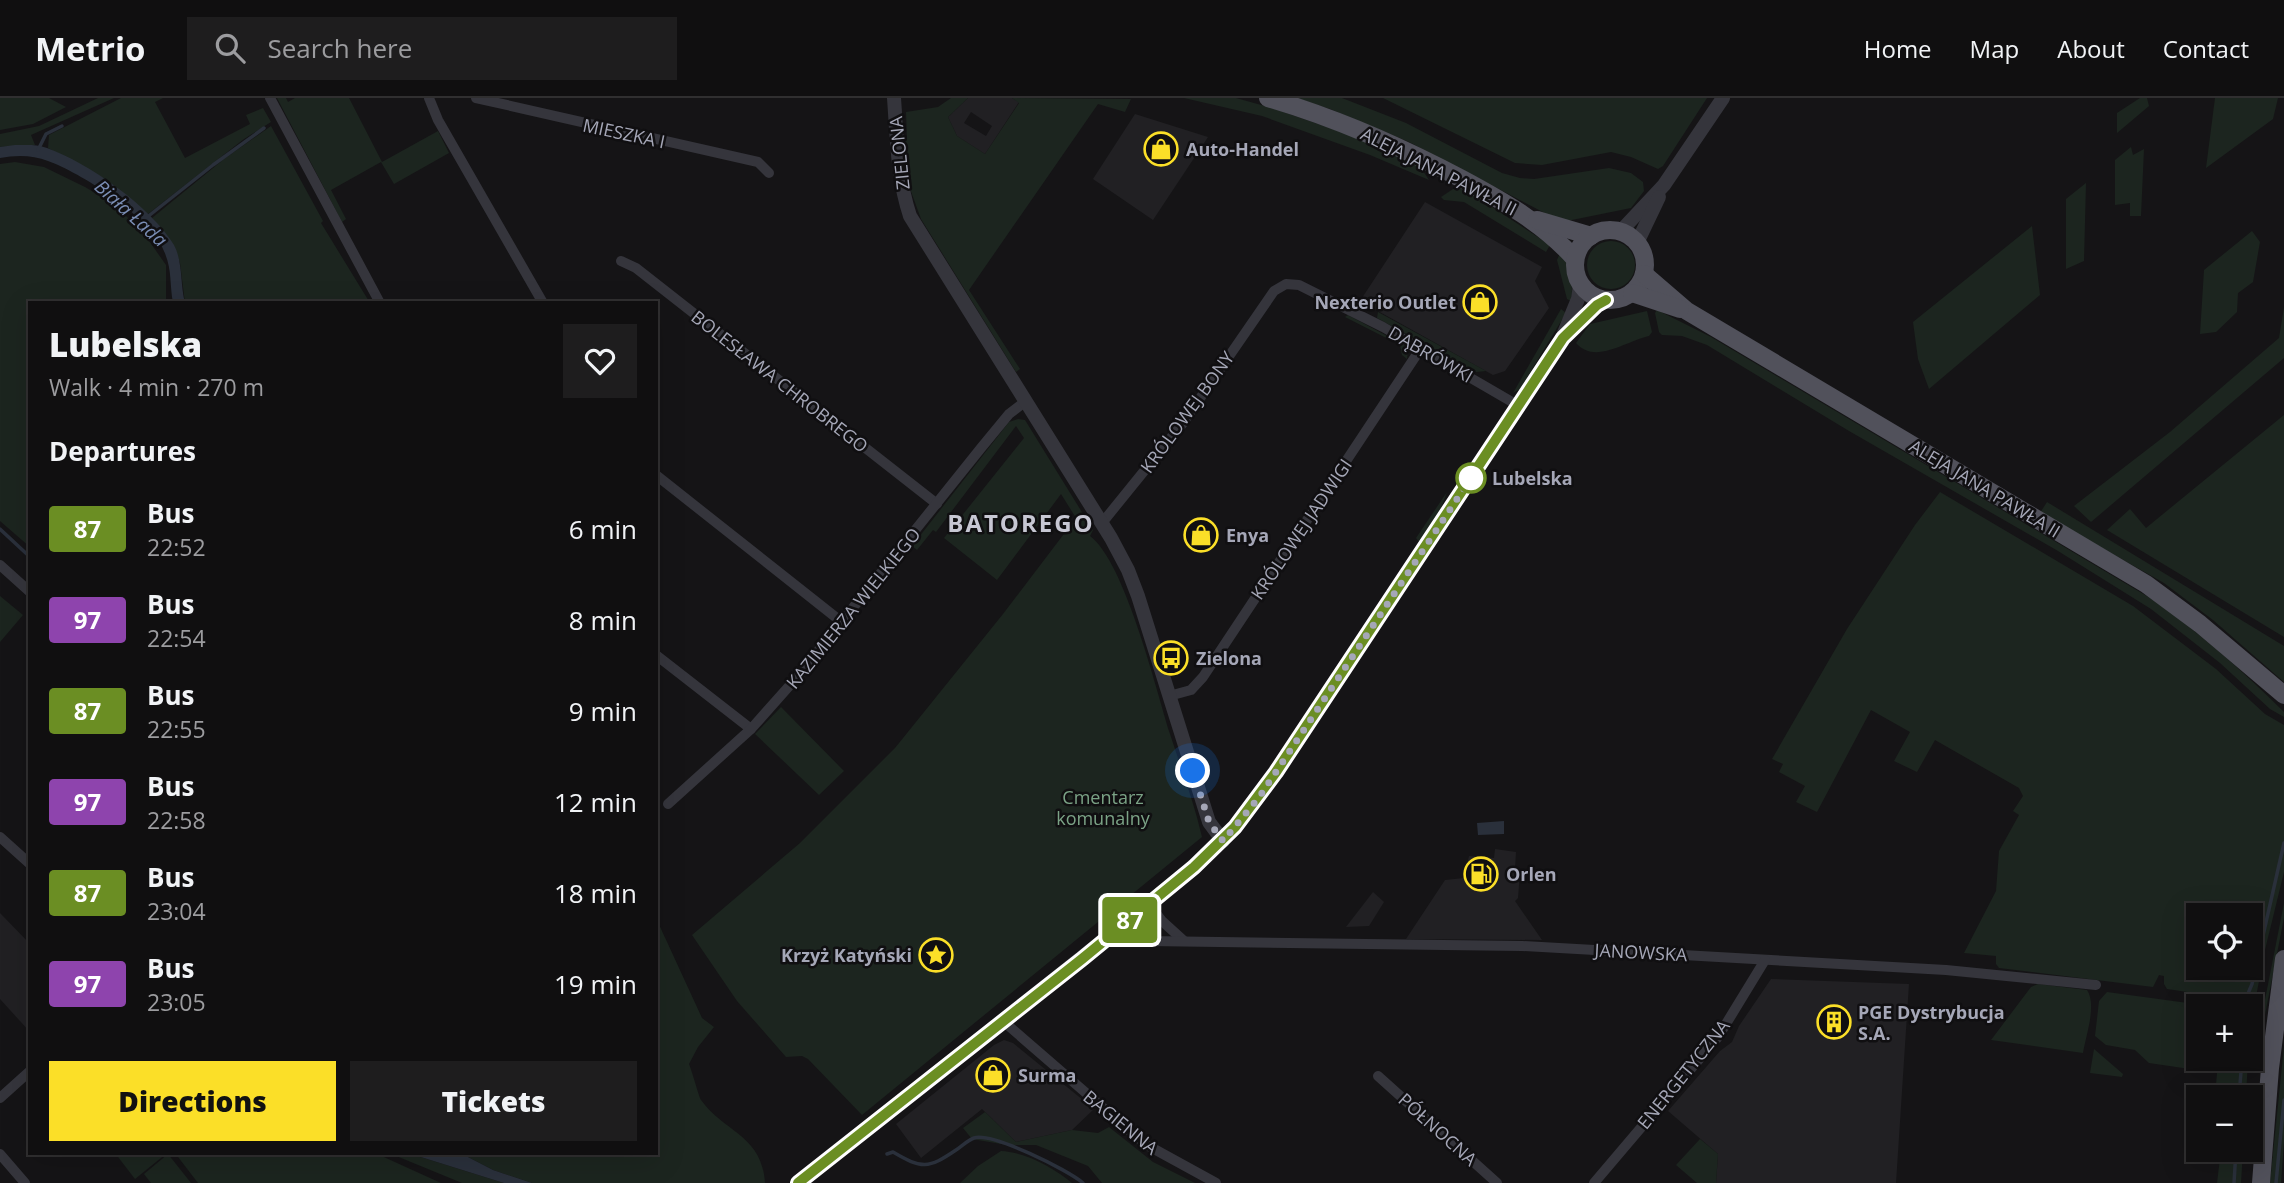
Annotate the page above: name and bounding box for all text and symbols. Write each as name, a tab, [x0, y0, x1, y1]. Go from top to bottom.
search box	[187, 17, 677, 80]
text: Metrio	[35, 26, 145, 71]
icon: search	[211, 29, 249, 67]
text: Search here	[267, 30, 412, 66]
text: Home	[1864, 32, 1932, 65]
text: Map	[1970, 32, 2019, 65]
text: About	[2057, 32, 2125, 65]
text: Contact	[2163, 32, 2249, 65]
street label: MIESZKA I	[581, 113, 667, 153]
street label: ZIELONA	[883, 115, 915, 191]
street label: ALEJA JANA PAWŁA II	[1357, 121, 1521, 221]
shop icon: Auto-Handel	[1142, 130, 1180, 168]
place label: Auto-Handel	[1186, 137, 1299, 161]
water label: Biała Łada	[89, 174, 173, 253]
shop icon: Nexterio Outlet	[1461, 283, 1499, 321]
place label: Nexterio Outlet	[1314, 290, 1456, 314]
street label: BOLESŁAWA CHROBREGO	[687, 304, 873, 458]
street label: DĄBRÓWKI	[1384, 320, 1478, 388]
text: Lubelska	[49, 322, 202, 367]
button: heart	[563, 324, 637, 398]
street label: KRÓLOWEJ BONY	[1135, 346, 1240, 478]
text: Walk · 4 min · 270 m	[49, 371, 264, 403]
text: Departures	[49, 433, 196, 469]
street label: ALEJA JANA PAWŁA II	[1905, 433, 2065, 543]
street label: KRÓLOWEJ JADWIGI	[1245, 454, 1357, 604]
marker: Lubelska	[1456, 463, 1486, 493]
place label: Lubelska	[1492, 466, 1573, 490]
text: Bus	[147, 495, 194, 531]
district label: BATOREGO	[947, 506, 1095, 539]
text: 6 min	[569, 511, 637, 547]
text: 87	[74, 512, 101, 545]
shop icon: Enya	[1182, 516, 1220, 554]
street label: KAZIMIERZA WIELKIEGO	[781, 522, 925, 694]
place label: Enya	[1226, 523, 1269, 547]
text: 22:52	[147, 531, 206, 563]
text: Bus	[147, 586, 194, 622]
text: 8 min	[569, 602, 637, 638]
text: 97	[74, 603, 101, 636]
text: 22:54	[147, 622, 206, 654]
bus stop icon: Zielona	[1152, 639, 1190, 677]
place label: Zielona	[1196, 646, 1262, 670]
text: Bus	[147, 677, 194, 713]
text: 9 min	[569, 693, 637, 729]
text: 87	[74, 694, 101, 727]
text: 22:55	[147, 713, 206, 745]
your location	[1175, 753, 1210, 788]
text: Bus	[147, 768, 194, 804]
text: 12 min	[554, 784, 637, 820]
text: 97	[74, 785, 101, 818]
park label: Cmentarz komunalny	[1056, 785, 1151, 830]
text: 22:58	[147, 804, 206, 836]
fuel station icon: Orlen	[1462, 855, 1500, 893]
text: Bus	[147, 859, 194, 895]
place label: Orlen	[1506, 862, 1556, 886]
text: 18 min	[554, 875, 637, 911]
text: 87	[74, 876, 101, 909]
text: 23:04	[147, 895, 206, 927]
line badge: 87	[1098, 897, 1162, 943]
text: 87	[1116, 903, 1144, 936]
map controls	[2186, 903, 2263, 1162]
button: locate	[2186, 903, 2263, 980]
place icon: Krzyż Katyński	[917, 936, 955, 974]
street label: JANOWSKA	[1592, 937, 1689, 966]
place label: Krzyż Katyński	[781, 943, 912, 967]
text: Bus	[147, 950, 194, 986]
text: 19 min	[554, 966, 637, 1002]
text: 97	[74, 967, 101, 1000]
text: 23:05	[147, 986, 206, 1018]
button: +	[2186, 994, 2263, 1071]
place label: PGE Dystrybucja S.A.	[1858, 1000, 2005, 1045]
building icon: PGE Dystrybucja S.A.	[1815, 1003, 1853, 1041]
street label: ENERGETYCZNA	[1631, 1014, 1735, 1134]
shop icon: Surma	[974, 1056, 1012, 1094]
button: Directions	[49, 1061, 336, 1141]
button: Tickets	[350, 1061, 637, 1141]
place label: Surma	[1018, 1063, 1076, 1087]
street label: BAGIENNA	[1079, 1084, 1164, 1160]
button: −	[2186, 1085, 2263, 1162]
street label: PÓŁNOCNA	[1394, 1087, 1483, 1171]

